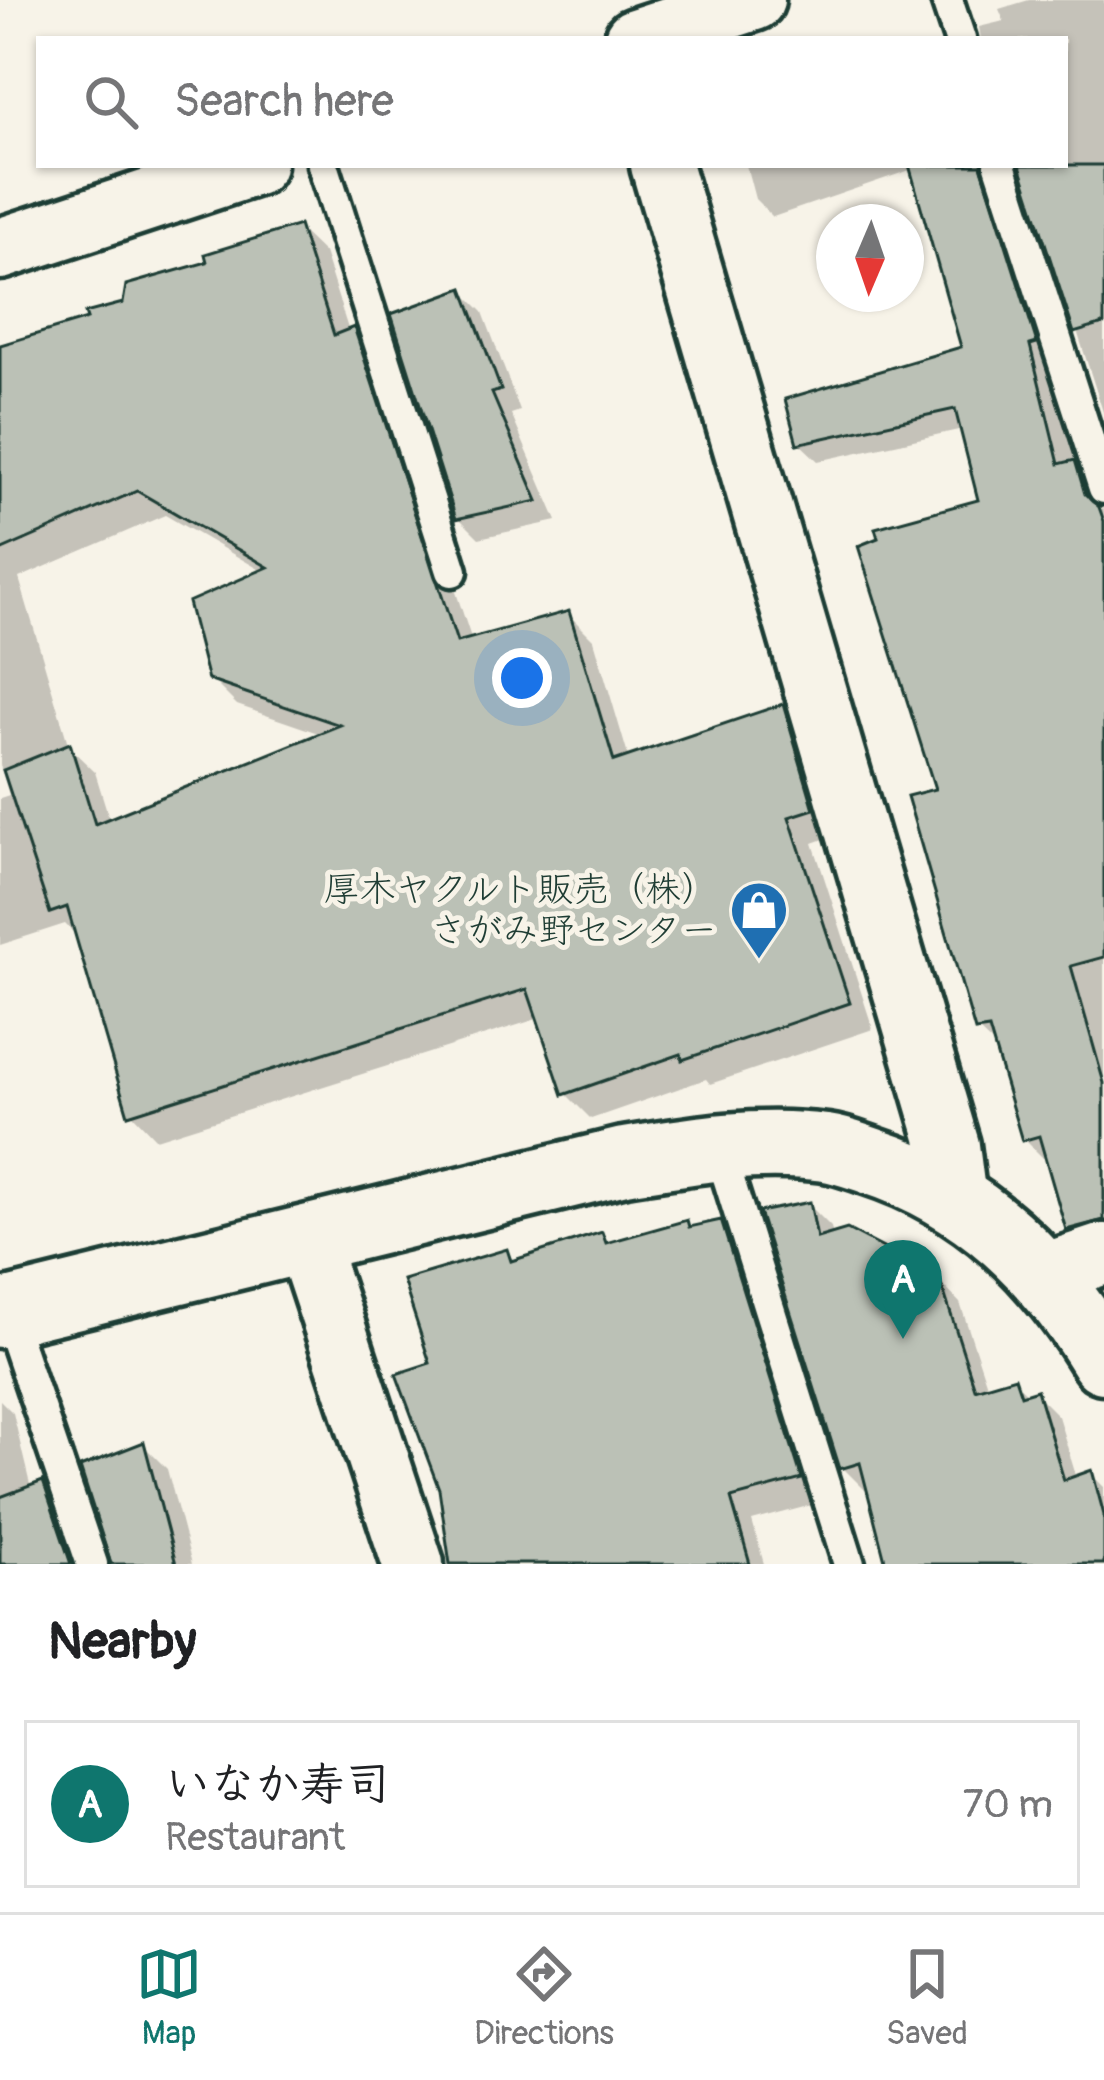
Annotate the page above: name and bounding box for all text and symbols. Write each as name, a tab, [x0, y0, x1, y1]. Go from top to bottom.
search box	[36, 36, 1068, 168]
icon: search	[78, 69, 144, 135]
text: Search here	[174, 74, 394, 130]
north arrow	[816, 204, 924, 312]
your location	[492, 648, 552, 708]
place label: 厚木ヤクルト販売（株） さがみ野センター	[323, 867, 717, 953]
shop icon: 厚木ヤクルト販売（株） さがみ野センター	[728, 879, 790, 961]
pin: A	[864, 1240, 942, 1339]
text: Nearby	[48, 1610, 196, 1674]
text: いなか寿司	[165, 1757, 390, 1813]
text: A	[77, 1780, 103, 1829]
text: 70 m	[963, 1780, 1053, 1829]
text: Restaurant	[165, 1813, 345, 1862]
tab: Map	[136, 1941, 202, 2054]
tab: Directions	[474, 1941, 614, 2054]
tab: Saved	[886, 1941, 968, 2054]

